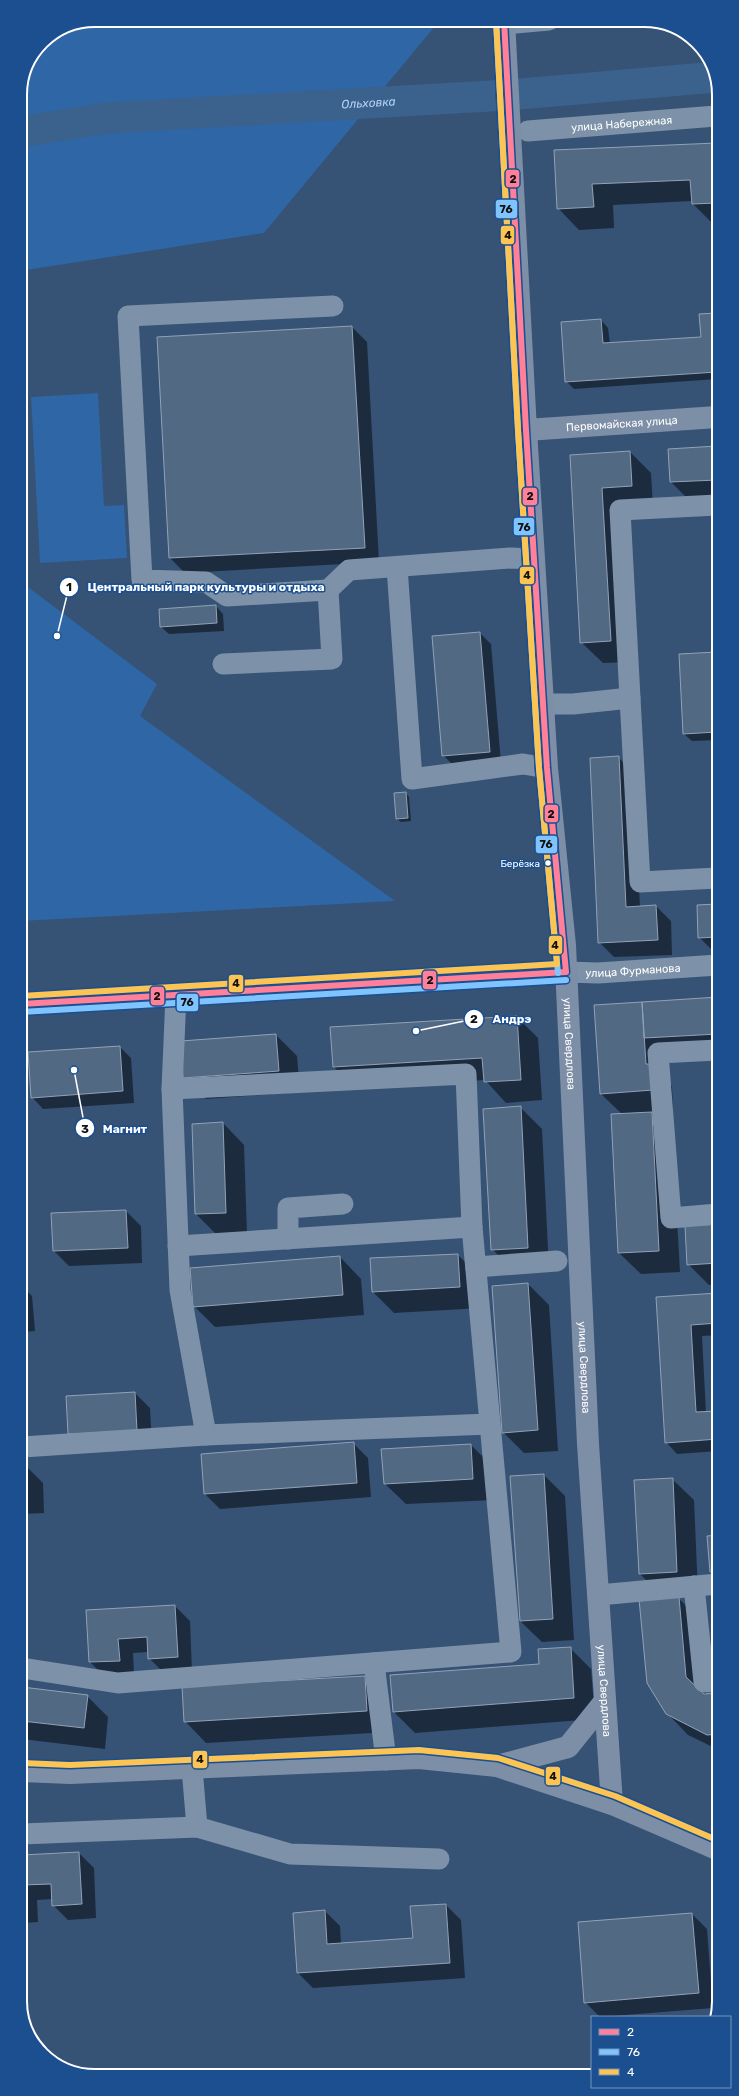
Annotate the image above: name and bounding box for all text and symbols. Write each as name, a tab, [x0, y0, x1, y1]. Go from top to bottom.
water label: Ольховка	[341, 94, 396, 112]
street label: улица Набережная	[571, 114, 673, 135]
line badge: 2	[505, 169, 520, 188]
text: 2	[509, 173, 517, 186]
line badge: 76	[495, 199, 518, 219]
text: 76	[499, 203, 513, 216]
line badge: 4	[500, 225, 515, 245]
text: 4	[504, 229, 512, 242]
street label: Первомайская улица	[566, 414, 678, 434]
line badge: 2	[522, 487, 538, 506]
text: 2	[526, 490, 534, 503]
line badge: 76	[513, 517, 535, 536]
text: 76	[517, 521, 531, 534]
line badge: 4	[519, 566, 535, 585]
text: 4	[523, 569, 531, 582]
callout: Центральный парк культуры и отдыха	[59, 575, 333, 599]
text: 1	[66, 580, 72, 594]
text: Центральный парк культуры и отдыха	[87, 580, 325, 594]
line badge: 2	[544, 804, 559, 823]
text: 2	[547, 808, 555, 821]
line badge: 76	[535, 835, 558, 854]
text: 76	[539, 838, 553, 851]
place label: Берёзка	[500, 858, 540, 870]
marker: Берёзка	[543, 858, 553, 868]
line badge: 4	[548, 935, 563, 955]
text: 4	[551, 939, 559, 952]
street label: улица Фурманова	[585, 962, 681, 980]
line badge: 2	[422, 970, 437, 990]
line badge: 4	[228, 974, 244, 993]
text: 2	[426, 974, 434, 987]
text: 4	[232, 977, 240, 990]
line badge: 2	[150, 986, 165, 1006]
text: 2	[153, 990, 161, 1003]
line badge: 76	[176, 993, 199, 1012]
text: 76	[180, 996, 194, 1009]
street label: улица Свердлова	[560, 997, 578, 1090]
callout: Андрэ	[464, 1007, 539, 1031]
text: 2	[470, 1012, 478, 1026]
text: Андрэ	[493, 1012, 531, 1026]
callout: Магнит	[75, 1116, 156, 1140]
text: 3	[81, 1122, 89, 1136]
text: Магнит	[103, 1122, 148, 1136]
street label: улица Свердлова	[575, 1321, 593, 1414]
street label: улица Свердлова	[594, 1644, 614, 1737]
line badge: 4	[192, 1750, 208, 1769]
text: 4	[196, 1753, 204, 1766]
line badge: 4	[545, 1766, 561, 1786]
text: 4	[549, 1770, 557, 1783]
legend	[591, 2016, 731, 2088]
text: 2	[627, 2025, 634, 2039]
text: 76	[627, 2045, 640, 2059]
text: 4	[627, 2065, 635, 2079]

